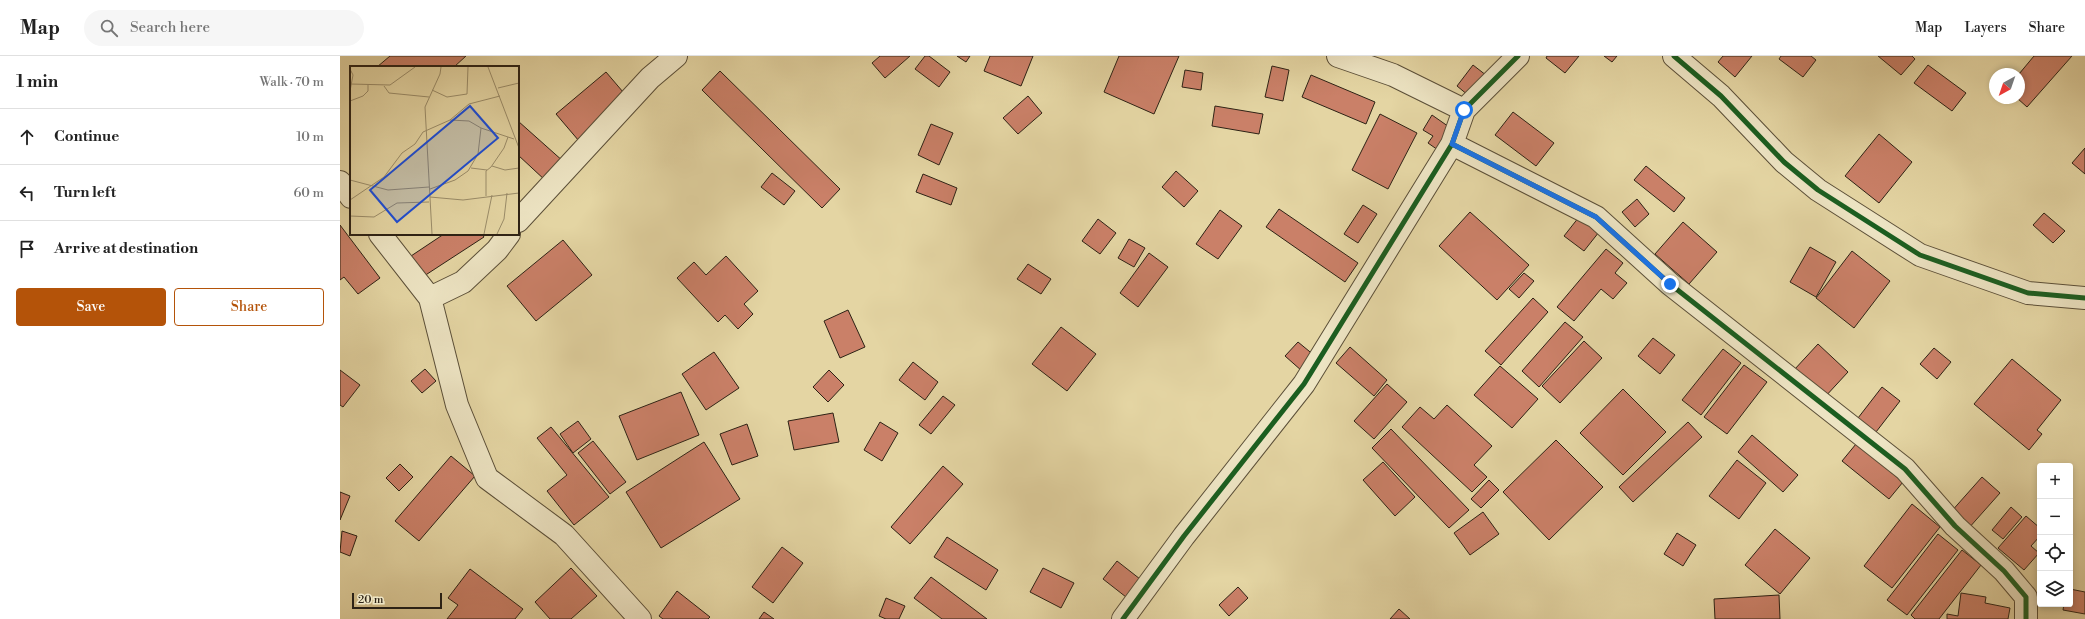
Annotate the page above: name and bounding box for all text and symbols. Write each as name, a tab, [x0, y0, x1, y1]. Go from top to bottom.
search box	[84, 10, 364, 46]
text: Map	[20, 16, 60, 40]
icon: search	[98, 17, 120, 39]
text: Search here	[130, 18, 210, 37]
text: Map	[1915, 19, 1942, 37]
text: Layers	[1964, 19, 2007, 37]
text: Share	[2029, 19, 2065, 37]
inset map	[350, 66, 519, 235]
north arrow	[1989, 68, 2025, 104]
text: 1 min	[16, 71, 58, 93]
text: Walk · 70 m	[259, 74, 324, 90]
route start	[1455, 101, 1473, 119]
icon: ahead	[16, 126, 38, 148]
text: Continue	[54, 127, 119, 146]
text: 10 m	[296, 129, 324, 145]
icon: left	[16, 182, 38, 204]
text: Turn left	[54, 183, 116, 202]
text: 60 m	[293, 185, 324, 201]
icon: arrive	[16, 238, 38, 260]
text: Arrive at destination	[54, 239, 198, 258]
route end	[1661, 275, 1679, 293]
button: Save	[16, 288, 166, 326]
button: Share	[174, 288, 324, 326]
map controls	[2037, 463, 2073, 607]
button: +	[2037, 463, 2073, 499]
button: −	[2037, 499, 2073, 535]
button: locate	[2037, 535, 2073, 571]
button: layers	[2037, 571, 2073, 607]
scale bar	[352, 591, 442, 610]
text: 20 m	[358, 593, 383, 607]

